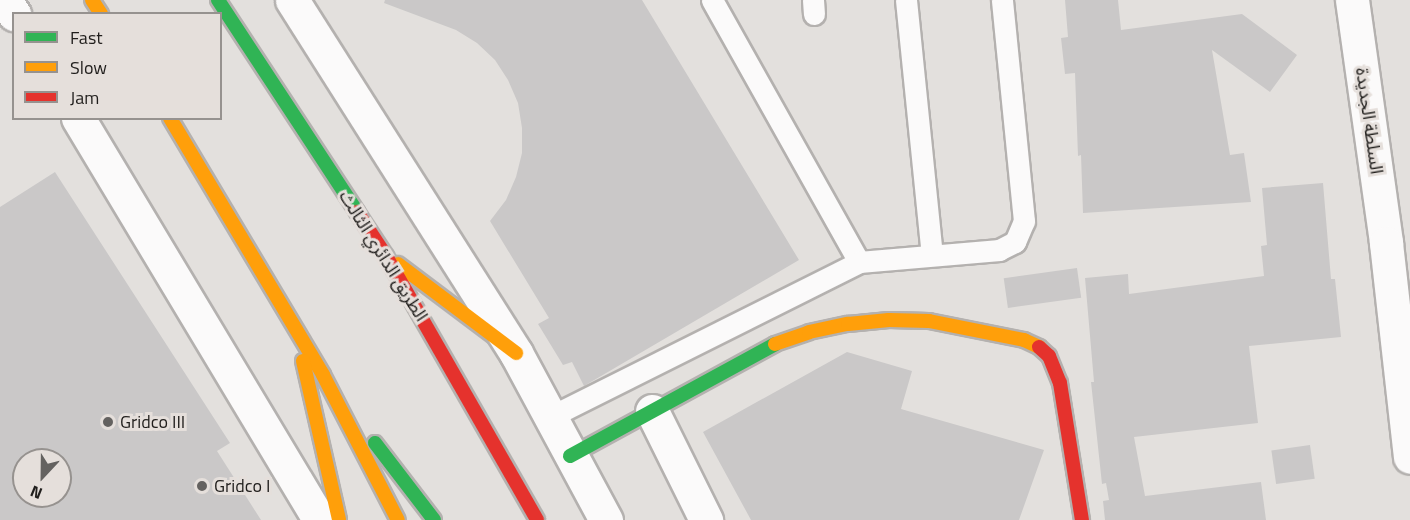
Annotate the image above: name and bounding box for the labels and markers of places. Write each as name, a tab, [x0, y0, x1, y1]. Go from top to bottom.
place label: Gridco III	[120, 411, 185, 433]
marker: Gridco III	[101, 415, 115, 429]
place label: Gridco I	[214, 475, 270, 497]
marker: Gridco I	[195, 479, 209, 493]

